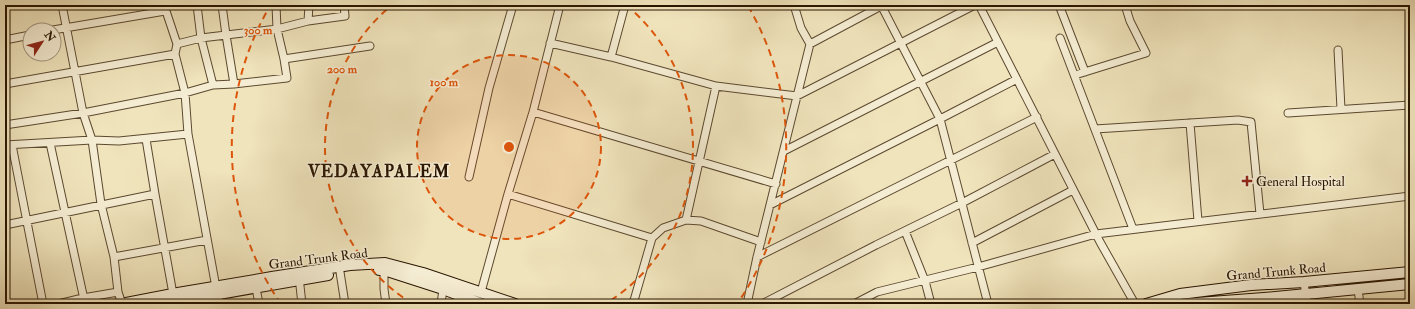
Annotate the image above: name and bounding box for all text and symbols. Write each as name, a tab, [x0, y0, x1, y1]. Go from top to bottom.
north arrow	[22, 22, 62, 62]
text: 300 m	[244, 23, 273, 38]
text: N	[41, 28, 59, 45]
text: 200 m	[327, 62, 358, 77]
text: 100 m	[430, 75, 459, 90]
centre of rings	[502, 140, 516, 154]
district label: VEDAYAPALEM	[307, 161, 450, 182]
place label: General Hospital	[1256, 174, 1345, 191]
marker: General Hospital	[1241, 175, 1253, 187]
street label: Grand Trunk Road	[268, 245, 369, 273]
street label: Grand Trunk Road	[1226, 260, 1327, 284]

